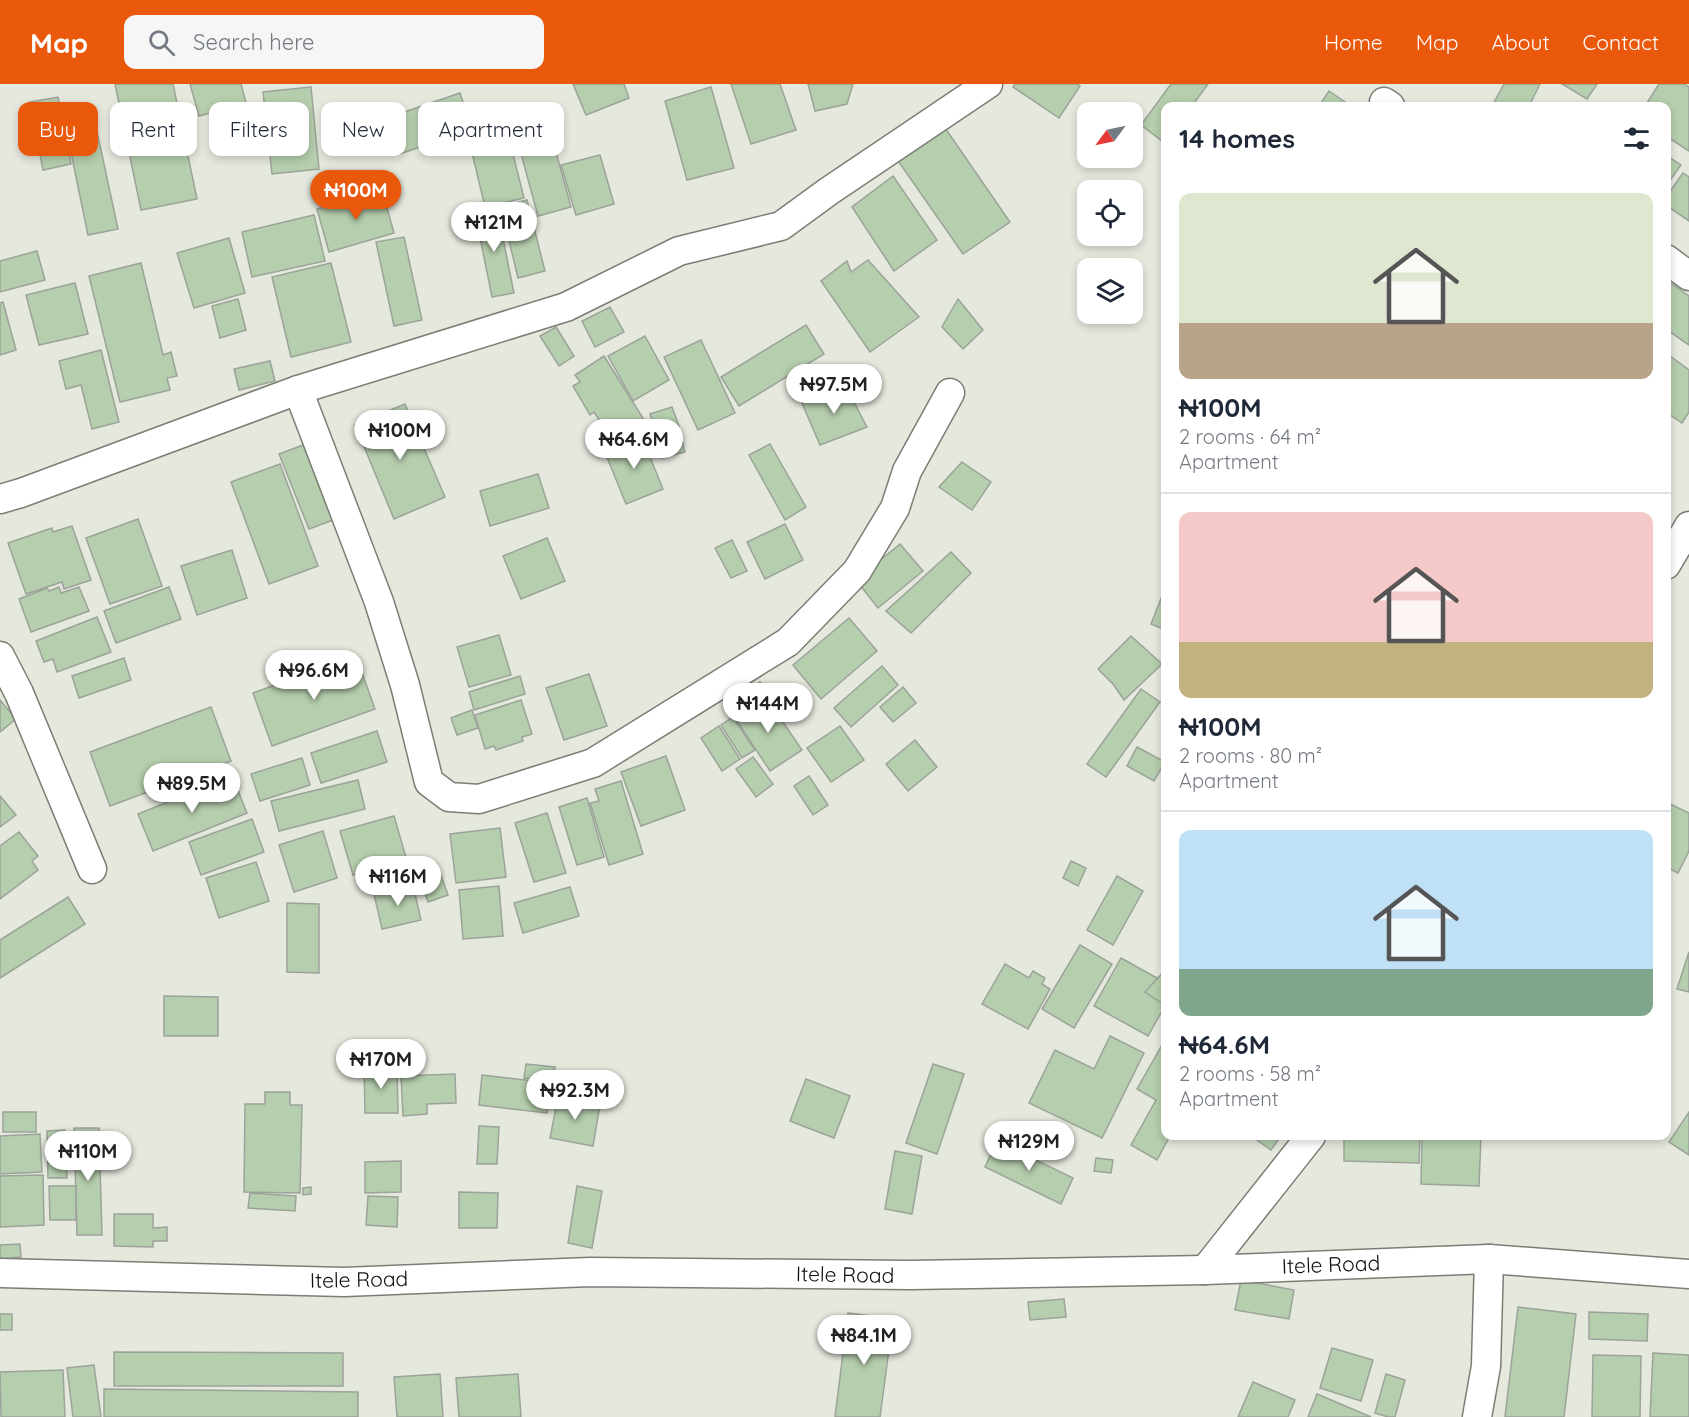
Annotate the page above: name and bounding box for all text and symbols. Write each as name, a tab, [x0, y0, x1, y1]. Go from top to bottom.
search box	[124, 15, 544, 69]
text: Map	[30, 25, 88, 60]
icon: search	[145, 26, 178, 59]
text: Search here	[193, 28, 315, 56]
text: Home	[1324, 29, 1383, 55]
text: Map	[1416, 29, 1459, 55]
text: About	[1492, 29, 1550, 55]
text: Contact	[1583, 29, 1659, 55]
chip: Buy	[18, 102, 98, 156]
chip: Rent	[110, 102, 197, 156]
chip: Filters	[209, 102, 309, 156]
chip: New	[321, 102, 406, 156]
chip: Apartment	[418, 102, 564, 156]
north arrow	[1077, 102, 1143, 168]
map controls	[1077, 102, 1143, 324]
text: 14 homes	[1179, 122, 1295, 155]
icon: filters	[1620, 122, 1653, 155]
pin: ₦100M	[314, 170, 398, 221]
text: ₦100M	[324, 177, 388, 202]
button: locate	[1077, 180, 1143, 246]
pin: ₦121M	[452, 202, 536, 253]
text: ₦121M	[465, 209, 523, 234]
icon: home	[1362, 232, 1470, 340]
button: layers	[1077, 258, 1143, 324]
pin: ₦97.5M	[785, 364, 883, 415]
text: ₦97.5M	[800, 371, 868, 396]
text: ₦100M	[1179, 391, 1261, 424]
pin: ₦100M	[358, 410, 442, 461]
text: ₦100M	[368, 417, 432, 442]
pin: ₦64.6M	[585, 419, 683, 470]
text: 2 rooms · 64 m²	[1179, 424, 1321, 449]
text: ₦64.6M	[599, 426, 669, 451]
text: Apartment	[1179, 449, 1279, 474]
icon: home	[1362, 551, 1470, 659]
pin: ₦96.6M	[265, 650, 363, 701]
text: ₦96.6M	[279, 657, 349, 682]
pin: ₦144M	[726, 683, 810, 734]
text: ₦144M	[737, 690, 799, 715]
text: ₦100M	[1179, 710, 1261, 743]
text: 2 rooms · 80 m²	[1179, 743, 1322, 768]
pin: ₦89.5M	[143, 763, 241, 814]
text: Apartment	[1179, 768, 1279, 793]
text: ₦89.5M	[157, 770, 227, 795]
pin: ₦116M	[356, 856, 440, 907]
text: ₦116M	[369, 863, 427, 888]
icon: home	[1362, 869, 1470, 977]
text: ₦64.6M	[1179, 1028, 1270, 1061]
pin: ₦170M	[339, 1039, 423, 1090]
text: ₦170M	[350, 1046, 412, 1071]
text: 2 rooms · 58 m²	[1179, 1061, 1321, 1086]
pin: ₦92.3M	[526, 1070, 624, 1121]
text: ₦92.3M	[540, 1077, 610, 1102]
text: Apartment	[1179, 1086, 1279, 1111]
pin: ₦129M	[987, 1121, 1071, 1172]
text: ₦129M	[998, 1128, 1060, 1153]
pin: ₦110M	[46, 1131, 130, 1182]
text: ₦110M	[59, 1138, 117, 1163]
street label: Itele Road	[1281, 1249, 1381, 1279]
street label: Itele Road	[796, 1260, 894, 1288]
street label: Itele Road	[310, 1265, 408, 1293]
pin: ₦84.1M	[815, 1315, 913, 1366]
text: ₦84.1M	[831, 1322, 897, 1347]

